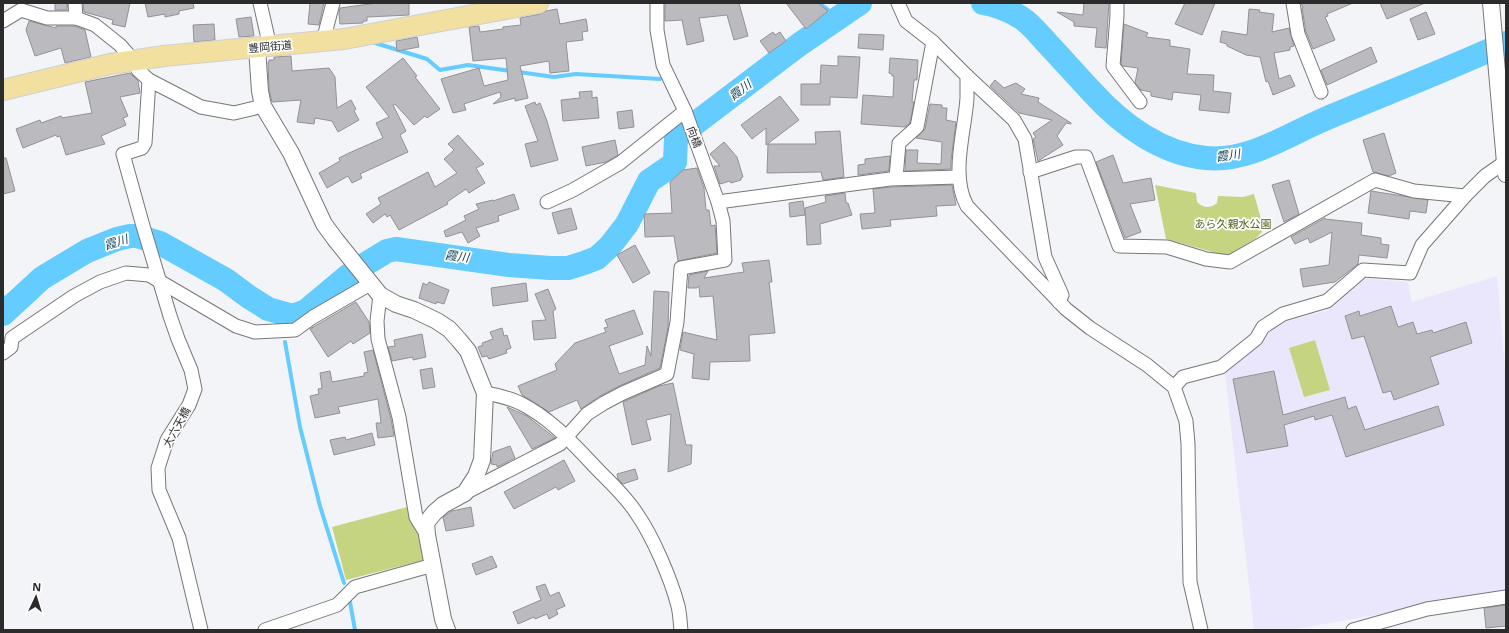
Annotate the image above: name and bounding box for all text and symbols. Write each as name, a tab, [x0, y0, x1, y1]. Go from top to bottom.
street label: 豊岡街道	[247, 37, 293, 55]
water label: 霞川	[725, 75, 756, 104]
street label: 向橋	[684, 124, 706, 150]
water label: 霞川	[1215, 145, 1243, 165]
park label: あら久親水公園	[1195, 216, 1272, 231]
water label: 霞川	[102, 230, 132, 254]
water label: 霞川	[444, 246, 472, 266]
street label: 大六天橋	[159, 404, 193, 450]
north arrow	[16, 577, 56, 617]
text: N	[32, 579, 42, 594]

